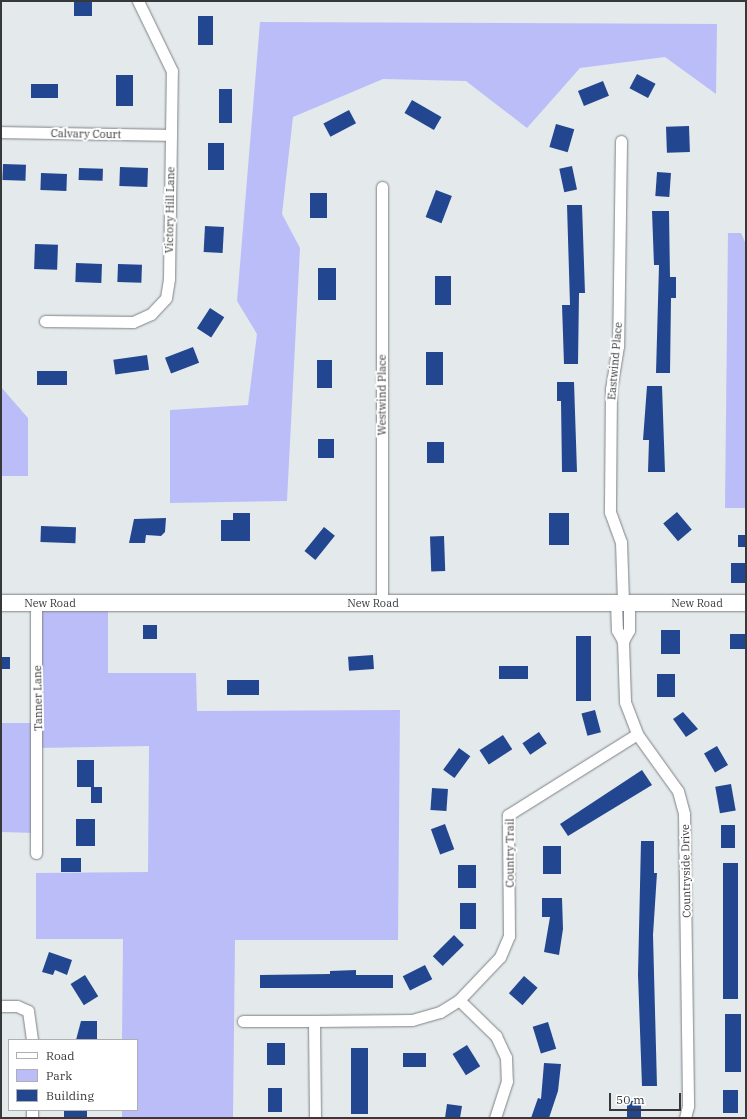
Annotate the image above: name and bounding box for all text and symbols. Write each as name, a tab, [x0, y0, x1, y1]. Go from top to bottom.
street label: Calvary Court	[51, 127, 121, 141]
street label: Victory Hill Lane	[163, 167, 177, 253]
street label: Eastwind Place	[605, 321, 625, 401]
street label: Westwind Place	[375, 354, 389, 436]
street label: New Road	[24, 596, 76, 610]
street label: New Road	[347, 596, 399, 610]
street label: New Road	[671, 596, 723, 610]
street label: Tanner Lane	[31, 665, 45, 731]
street label: Country Trail	[503, 818, 517, 888]
street label: Countryside Drive	[679, 824, 693, 918]
legend	[8, 1039, 138, 1111]
text: Road	[46, 1048, 75, 1063]
text: Park	[46, 1068, 72, 1083]
scale bar	[611, 1085, 683, 1111]
text: Building	[46, 1088, 94, 1103]
text: 50 m	[616, 1092, 645, 1107]

